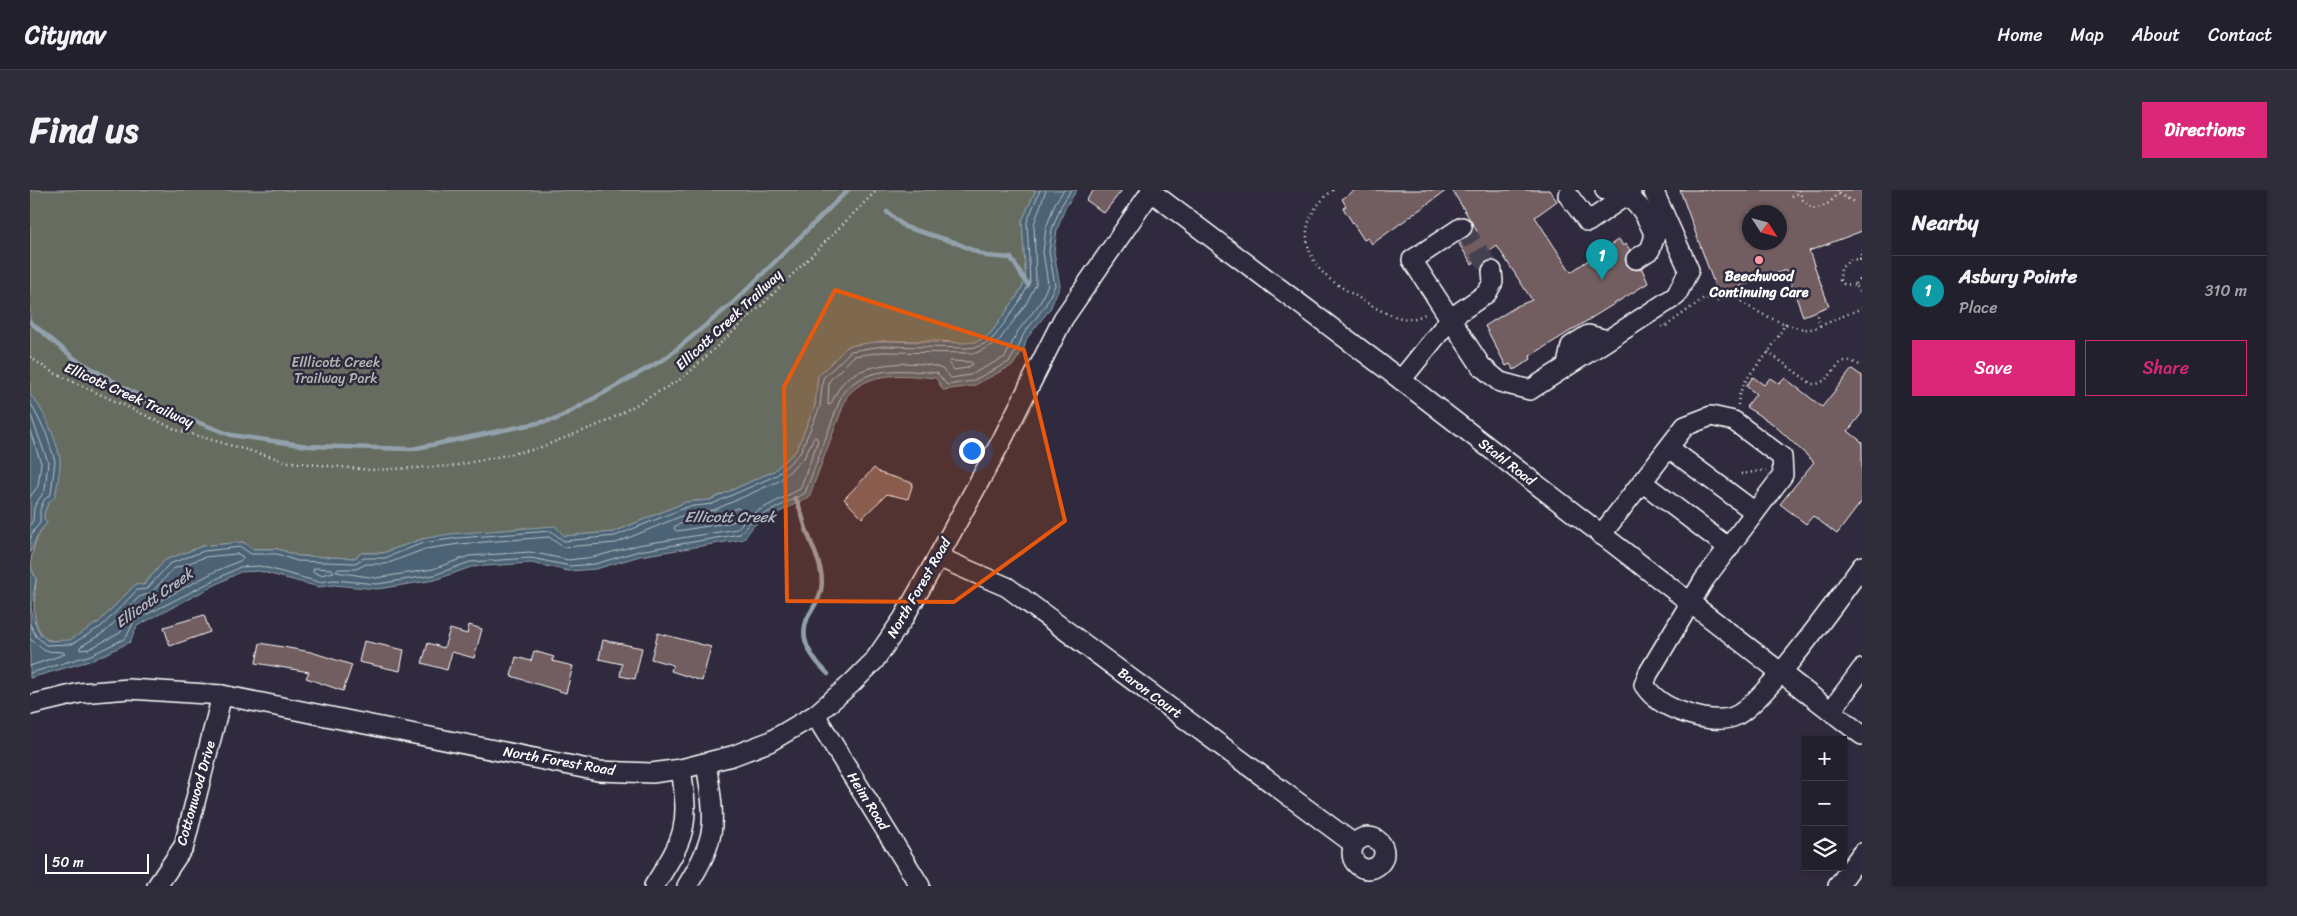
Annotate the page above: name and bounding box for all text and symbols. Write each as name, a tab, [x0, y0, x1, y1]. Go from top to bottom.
text: Citynav	[25, 14, 106, 56]
text: Home	[1998, 19, 2043, 51]
text: Map	[2071, 19, 2104, 51]
text: About	[2132, 19, 2180, 51]
text: Contact	[2208, 19, 2272, 51]
text: Find us	[30, 99, 138, 161]
button: Directions	[2142, 102, 2267, 158]
text: Nearby	[1912, 204, 1978, 242]
north arrow	[1742, 205, 1787, 250]
pin: 1	[1586, 239, 1618, 280]
marker: Beechwood Continuing Care	[1753, 254, 1765, 266]
text: Asbury Pointe	[1959, 260, 2077, 293]
street label: Ellicott Creek Trailway	[669, 263, 789, 377]
place label: Beechwood Continuing Care	[1709, 264, 1809, 305]
text: 1	[1925, 276, 1931, 305]
text: 310 m	[2205, 276, 2247, 305]
text: Place	[1959, 293, 1998, 322]
button: Save	[1912, 340, 2075, 396]
button: Share	[2085, 340, 2247, 396]
park label: Elllicott Creek Trailway Park	[292, 350, 380, 391]
street label: Ellicott Creek Trailway	[60, 355, 199, 435]
street label: Stahl Road	[1473, 432, 1542, 493]
your location	[959, 438, 985, 464]
water label: Ellicott Creek	[685, 504, 777, 530]
street label: North Forest Road	[880, 532, 959, 643]
water label: Ellicott Creek	[109, 560, 200, 635]
street label: Baron Court	[1112, 661, 1188, 725]
map controls	[1802, 736, 1847, 871]
button: +	[1802, 736, 1847, 781]
street label: Cottonwood Drive	[169, 737, 223, 848]
street label: North Forest Road	[501, 739, 618, 783]
street label: Heim Road	[840, 767, 897, 837]
button: −	[1802, 781, 1847, 826]
button: layers	[1802, 826, 1847, 871]
text: 50 m	[52, 850, 84, 875]
scale bar	[45, 851, 149, 874]

